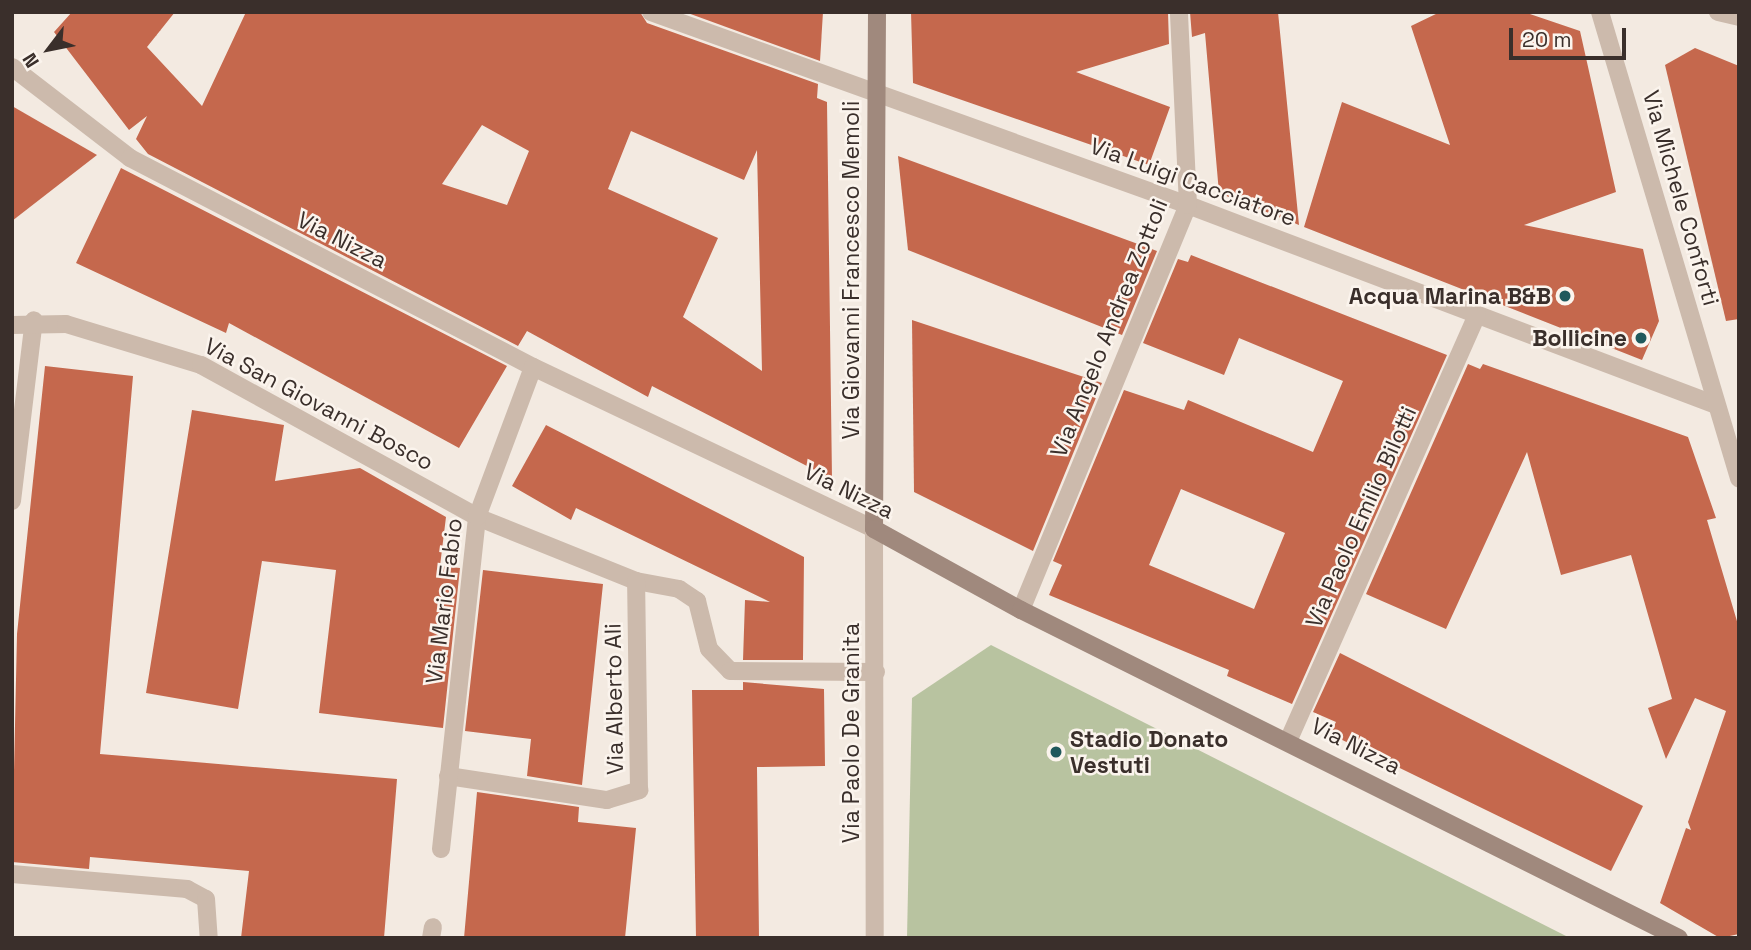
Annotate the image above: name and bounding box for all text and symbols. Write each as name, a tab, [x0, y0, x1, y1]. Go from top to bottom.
north arrow	[14, 14, 84, 84]
scale bar	[1513, 14, 1630, 58]
text: 20 m	[1522, 26, 1572, 53]
text: N	[17, 48, 45, 72]
street label: Via Michele Conforti	[1637, 87, 1725, 309]
street label: Via Giovanni Francesco Memoli	[837, 101, 865, 439]
street label: Via Luigi Cacciatore	[1086, 132, 1300, 232]
street label: Via Angelo Andrea Zottoli	[1044, 195, 1174, 461]
street label: Via Nizza	[293, 206, 391, 274]
place label: Acqua Marina B&B	[1349, 282, 1551, 310]
marker: Acqua Marina B&B	[1557, 288, 1573, 304]
place label: Bollicine	[1532, 324, 1627, 352]
marker: Bollicine	[1633, 330, 1649, 346]
street label: Via San Giovanni Bosco	[200, 332, 438, 476]
street label: Via Paolo Emilio Bilotti	[1300, 402, 1422, 632]
street label: Via Nizza	[799, 457, 899, 525]
street label: Via Mario Fabio	[420, 517, 468, 685]
street label: Via Alberto Ali	[599, 623, 629, 775]
street label: Via Paolo De Granita	[837, 623, 865, 843]
street label: Via Nizza	[1307, 712, 1405, 780]
place label: Stadio Donato Vestuti	[1070, 725, 1228, 779]
marker: Stadio Donato Vestuti	[1048, 744, 1064, 760]

